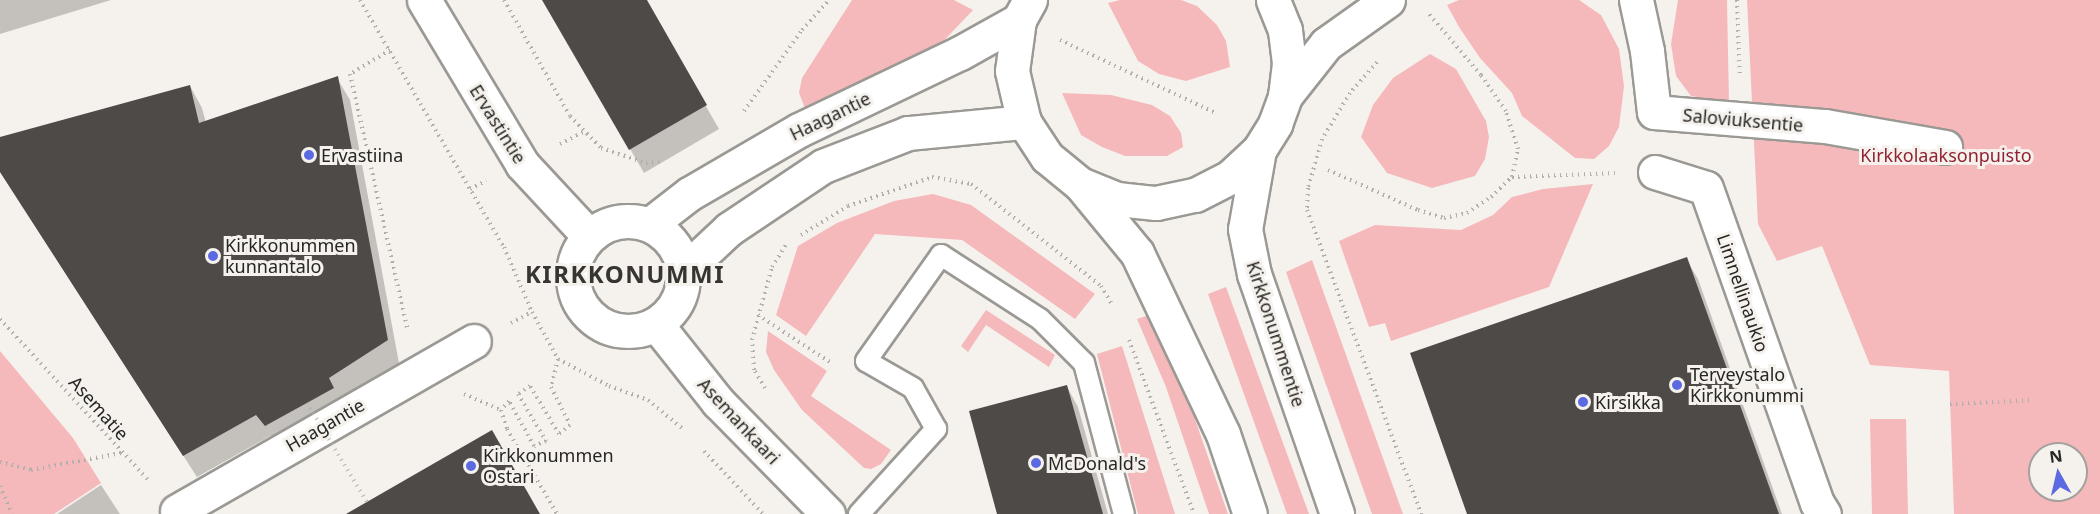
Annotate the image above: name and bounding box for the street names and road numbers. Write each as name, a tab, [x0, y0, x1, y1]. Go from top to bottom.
street label: Ervastintie	[465, 81, 531, 167]
street label: Haagantie	[786, 87, 874, 145]
street label: Saloviuksentie	[1682, 104, 1804, 136]
street label: Limnellinaukio	[1713, 231, 1773, 355]
street label: Kirkkonummentie	[1242, 258, 1310, 410]
street label: Asematie	[65, 372, 133, 444]
street label: Asemankaari	[694, 373, 784, 469]
street label: Haagantie	[282, 394, 368, 456]

